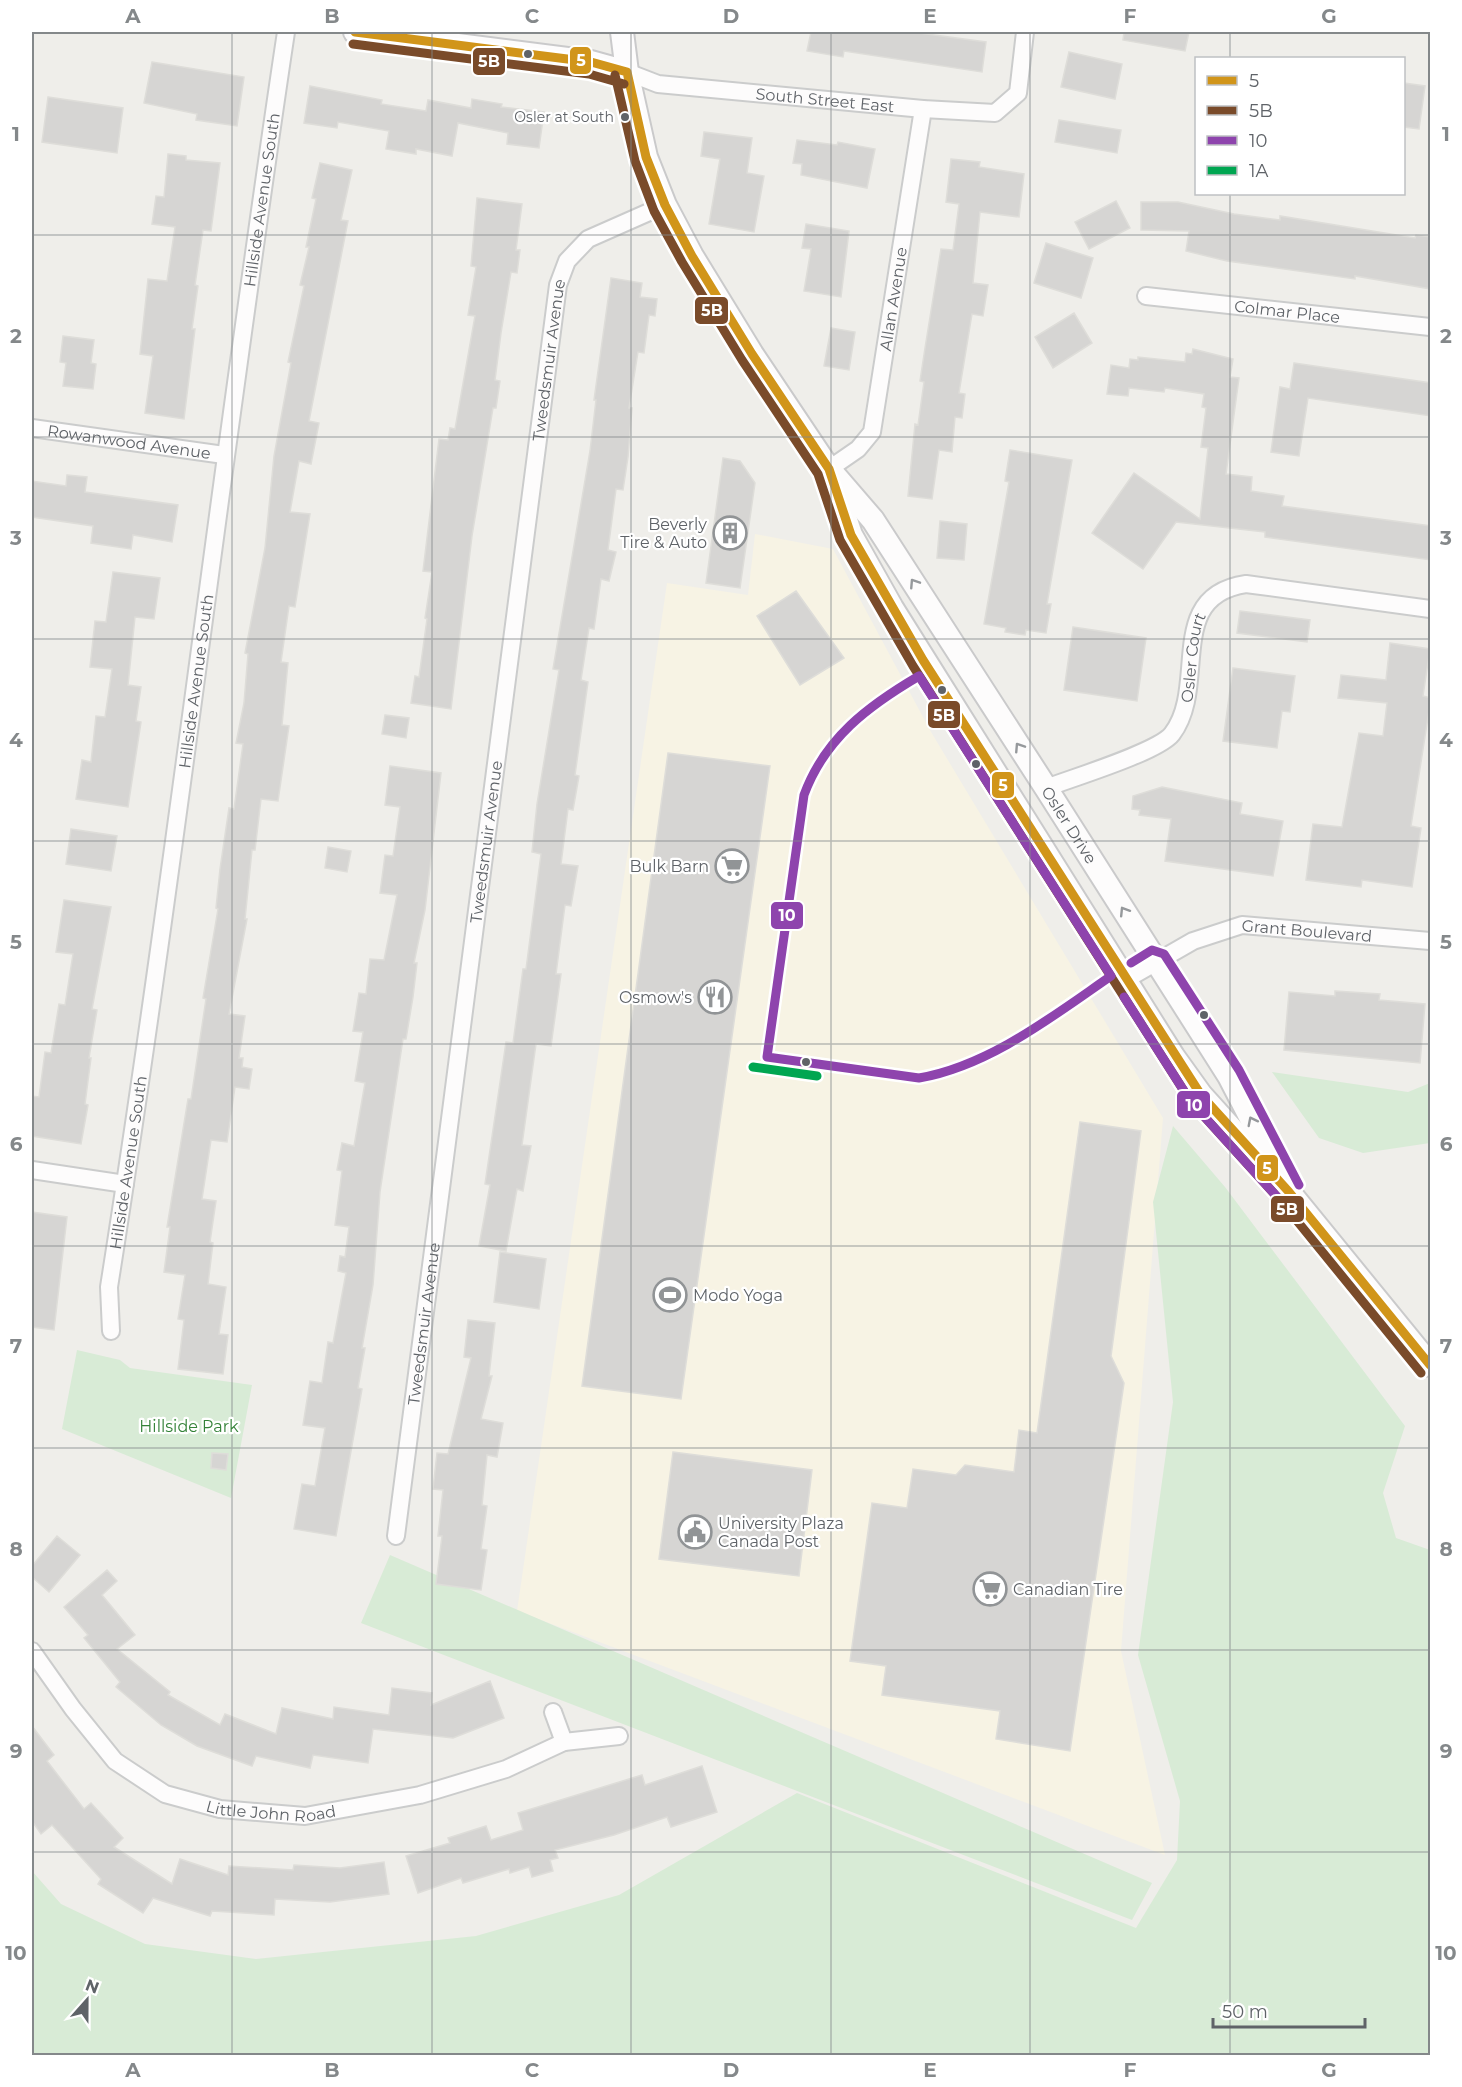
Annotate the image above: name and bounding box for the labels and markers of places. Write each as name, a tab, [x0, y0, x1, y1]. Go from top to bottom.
unlabelled marker	[522, 48, 534, 60]
place label: Osler at South	[514, 108, 614, 126]
marker: Osler at South	[619, 111, 631, 123]
place label: Beverly Tire & Auto	[620, 515, 707, 552]
building icon: Beverly Tire & Auto	[712, 515, 748, 551]
unlabelled marker	[936, 684, 948, 696]
unlabelled marker	[970, 758, 982, 770]
supermarket icon: Bulk Barn	[714, 848, 750, 884]
place label: Bulk Barn	[630, 857, 709, 876]
restaurant icon: Osmow's	[697, 979, 733, 1015]
place label: Osmow's	[619, 988, 692, 1007]
unlabelled marker	[1198, 1009, 1210, 1021]
unlabelled marker	[800, 1056, 812, 1068]
sports icon: Modo Yoga	[652, 1277, 688, 1313]
place label: Modo Yoga	[693, 1286, 783, 1305]
public building icon: University Plaza Canada Post	[677, 1514, 713, 1550]
place label: University Plaza Canada Post	[718, 1514, 844, 1551]
supermarket icon: Canadian Tire	[972, 1571, 1008, 1607]
place label: Canadian Tire	[1013, 1580, 1123, 1599]

